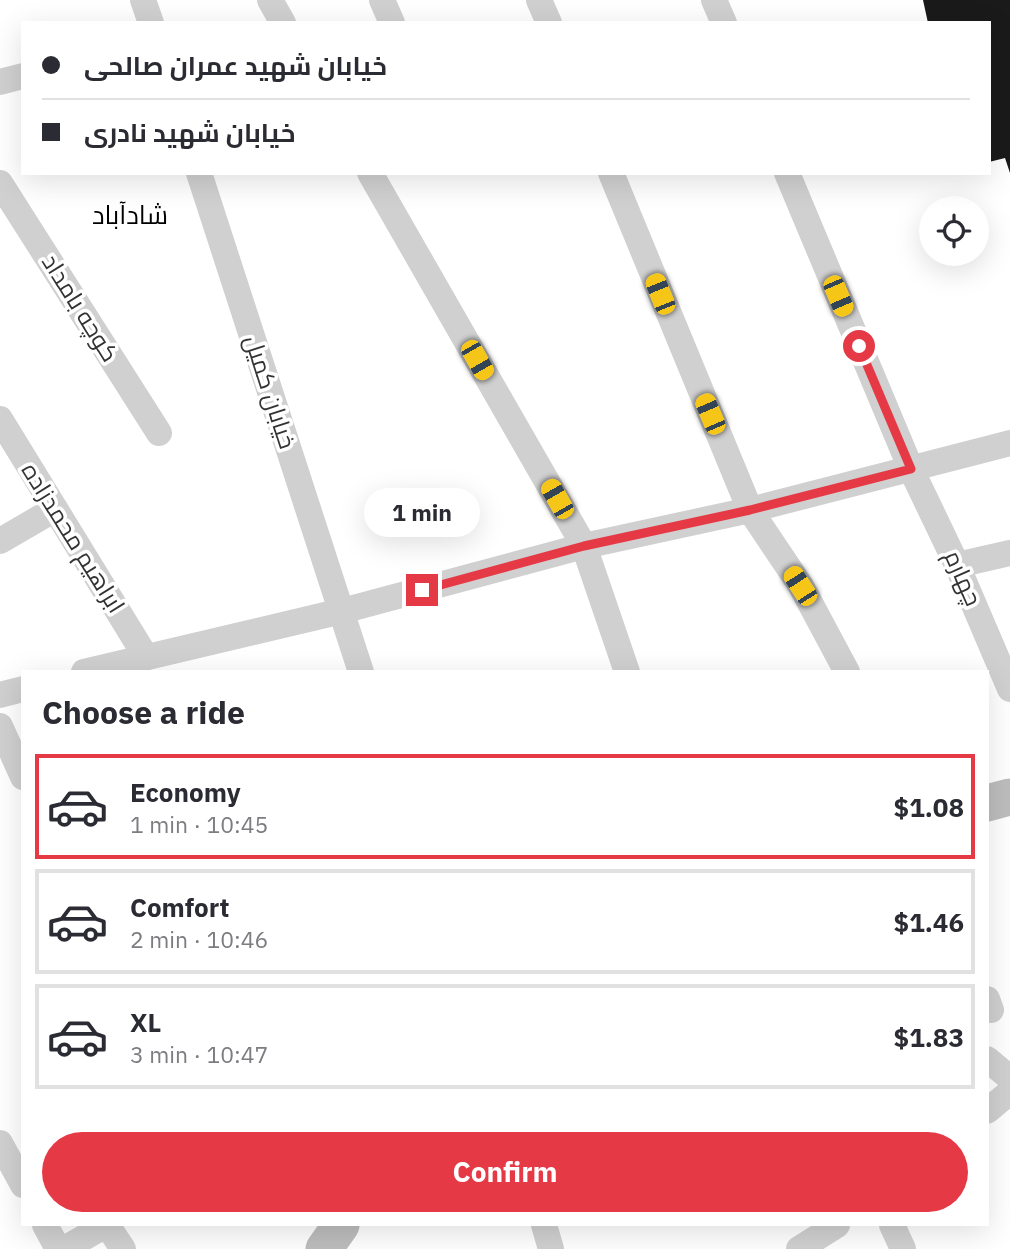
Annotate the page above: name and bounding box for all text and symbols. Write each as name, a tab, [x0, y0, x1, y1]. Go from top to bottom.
text: خیابان شهید عمران صالحی	[84, 48, 387, 82]
text: خیابان شهید نادری	[84, 115, 295, 149]
map controls	[919, 196, 989, 266]
button: locate	[919, 196, 989, 266]
district label: شادآباد	[92, 197, 168, 231]
street label: کوچه بامداد	[34, 247, 127, 368]
car	[643, 271, 678, 317]
car	[821, 273, 856, 319]
route start	[843, 330, 875, 362]
street label: خیابان کمیل	[238, 331, 304, 453]
car	[458, 337, 497, 383]
car	[693, 391, 728, 437]
street label: ابراهیم محمدزاده	[14, 456, 133, 619]
car	[538, 476, 577, 522]
callout: 1 min	[364, 489, 480, 538]
text: 1 min	[392, 497, 452, 527]
street label: چهارم	[937, 545, 990, 611]
car	[780, 563, 821, 609]
route end	[406, 574, 438, 606]
text: Choose a ride	[42, 691, 245, 733]
icon: car	[46, 775, 109, 838]
text: Economy	[130, 775, 241, 809]
text: $1.08	[894, 790, 964, 824]
text: 1 min · 10:45	[130, 809, 268, 839]
icon: car	[46, 890, 109, 953]
text: Comfort	[130, 890, 229, 924]
text: $1.46	[894, 905, 964, 939]
text: 2 min · 10:46	[130, 924, 268, 954]
icon: car	[46, 1005, 109, 1068]
text: XL	[130, 1005, 161, 1039]
text: $1.83	[894, 1020, 964, 1054]
text: 3 min · 10:47	[130, 1039, 268, 1069]
button: Confirm	[42, 1132, 968, 1212]

